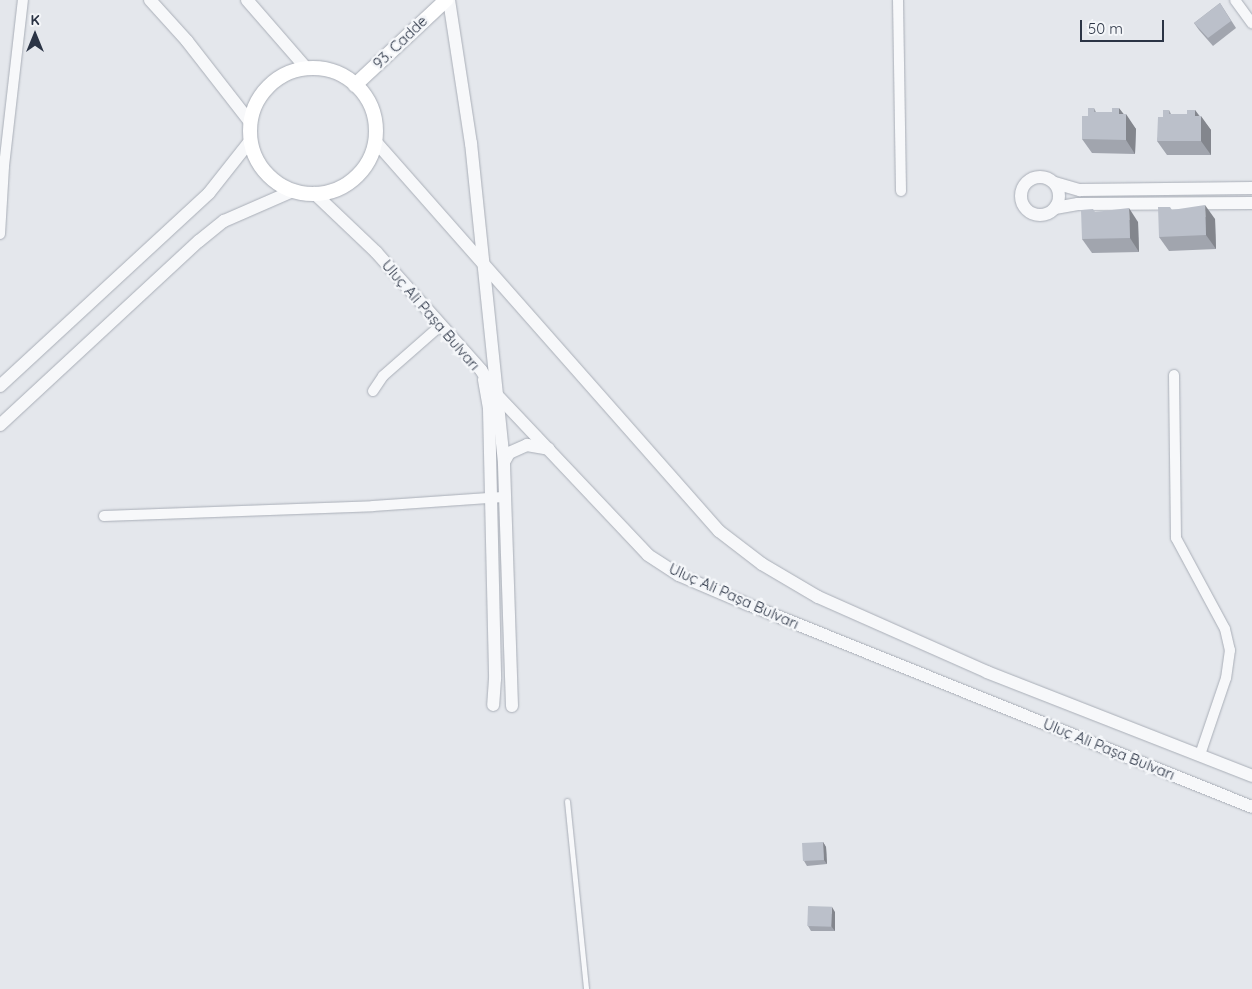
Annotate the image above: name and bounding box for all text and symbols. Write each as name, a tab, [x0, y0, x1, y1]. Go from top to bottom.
north arrow	[10, 10, 60, 60]
scale bar	[1082, 10, 1166, 42]
text: K	[30, 11, 40, 29]
street label: 93. Cadde	[369, 12, 431, 72]
text: 50 m	[1088, 19, 1123, 38]
street label: Uluç Ali Paşa Bulvarı	[378, 256, 484, 374]
street label: Uluç Ali Paşa Bulvarı	[666, 559, 802, 633]
street label: Uluç Ali Paşa Bulvarı	[1041, 714, 1177, 784]

